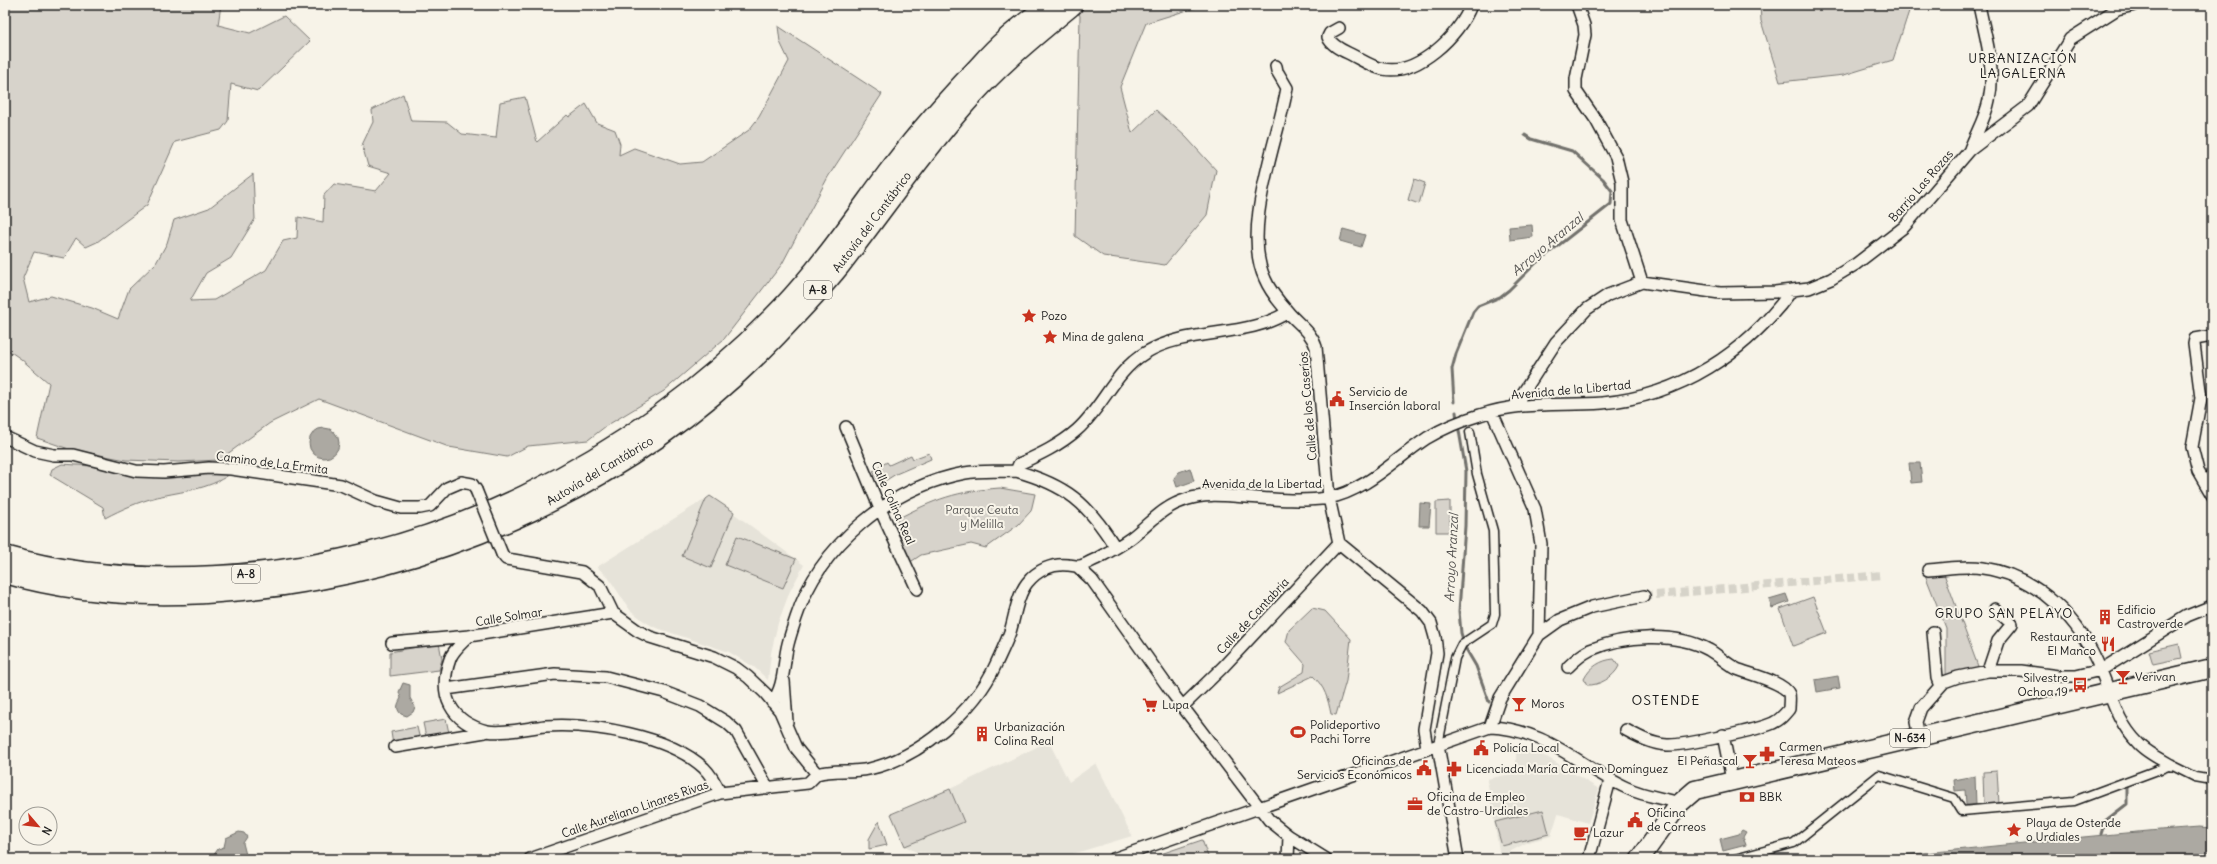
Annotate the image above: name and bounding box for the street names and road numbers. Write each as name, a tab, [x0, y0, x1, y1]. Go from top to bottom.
street label: Barrio Las Rozas	[1885, 147, 1956, 225]
street label: Autovía del Cantábrico	[829, 168, 914, 275]
road number: A-8	[804, 281, 832, 299]
street label: Calle de los Caseríos	[1295, 351, 1320, 461]
street label: Avenida de la Libertad	[1510, 377, 1631, 402]
street label: Autovía del Cantábrico	[544, 433, 656, 508]
street label: Camino de La Ermita	[215, 448, 329, 477]
street label: Calle Colina Real	[868, 459, 918, 547]
street label: Avenida de la Libertad	[1202, 476, 1322, 491]
road number: A-8	[232, 565, 260, 583]
street label: Calle de Cantabria	[1213, 574, 1292, 657]
street label: Calle Solmar	[474, 604, 544, 629]
road number: N-634	[1890, 729, 1930, 747]
street label: Calle Aureliano Linares Rivas	[559, 776, 710, 841]

